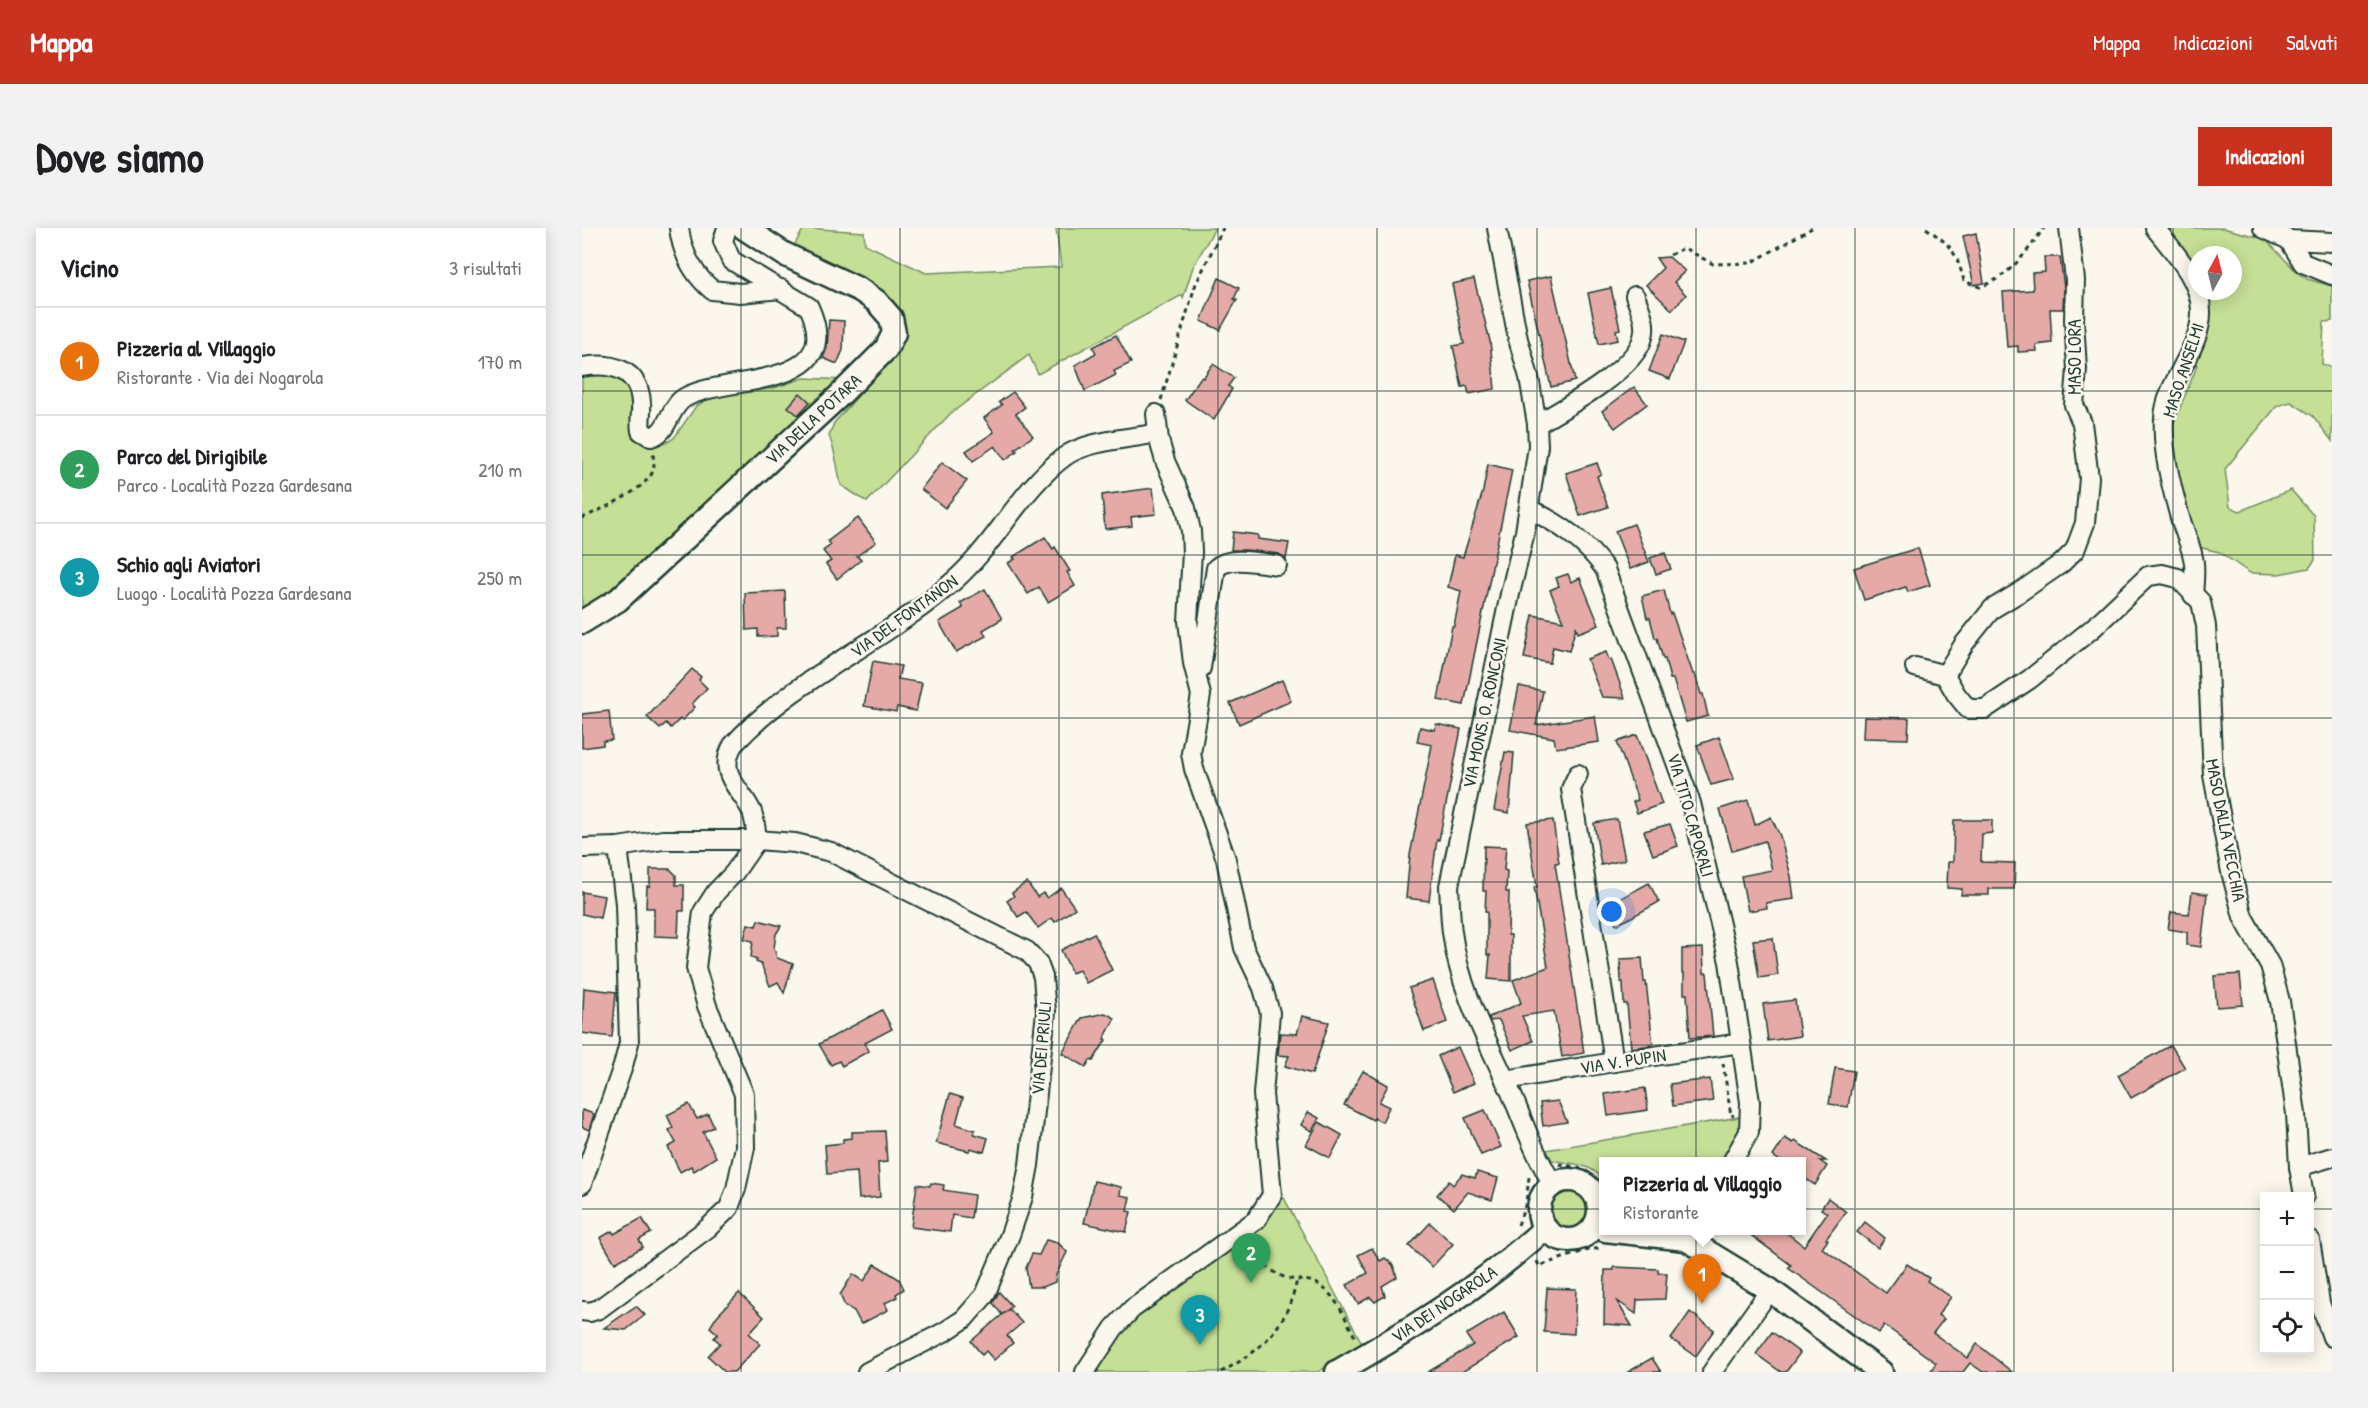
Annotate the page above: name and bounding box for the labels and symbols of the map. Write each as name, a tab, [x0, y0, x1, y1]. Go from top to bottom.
north arrow	[2188, 246, 2242, 300]
street label: MASO LORA	[2062, 319, 2087, 395]
street label: MASO ANSELMI	[2156, 319, 2210, 421]
street label: VIA DELLA POTARA	[760, 368, 867, 470]
street label: VIA DEL FONTANON	[845, 568, 963, 664]
street label: VIA MONS. O. RONCONI	[1456, 635, 1512, 791]
street label: VIA TITO CAPORALI	[1661, 750, 1721, 880]
street label: MASO DALLA VECCHIA	[2200, 757, 2252, 904]
your location	[1597, 897, 1626, 926]
street label: VIA DEI PRIULI	[1024, 1000, 1058, 1096]
street label: VIA V. PUPIN	[1578, 1042, 1668, 1080]
pin: 2	[1232, 1234, 1270, 1283]
pin: 1	[1682, 1254, 1722, 1304]
street label: VIA DEI NOGAROLA	[1386, 1259, 1502, 1349]
pin: 3	[1180, 1296, 1220, 1345]

